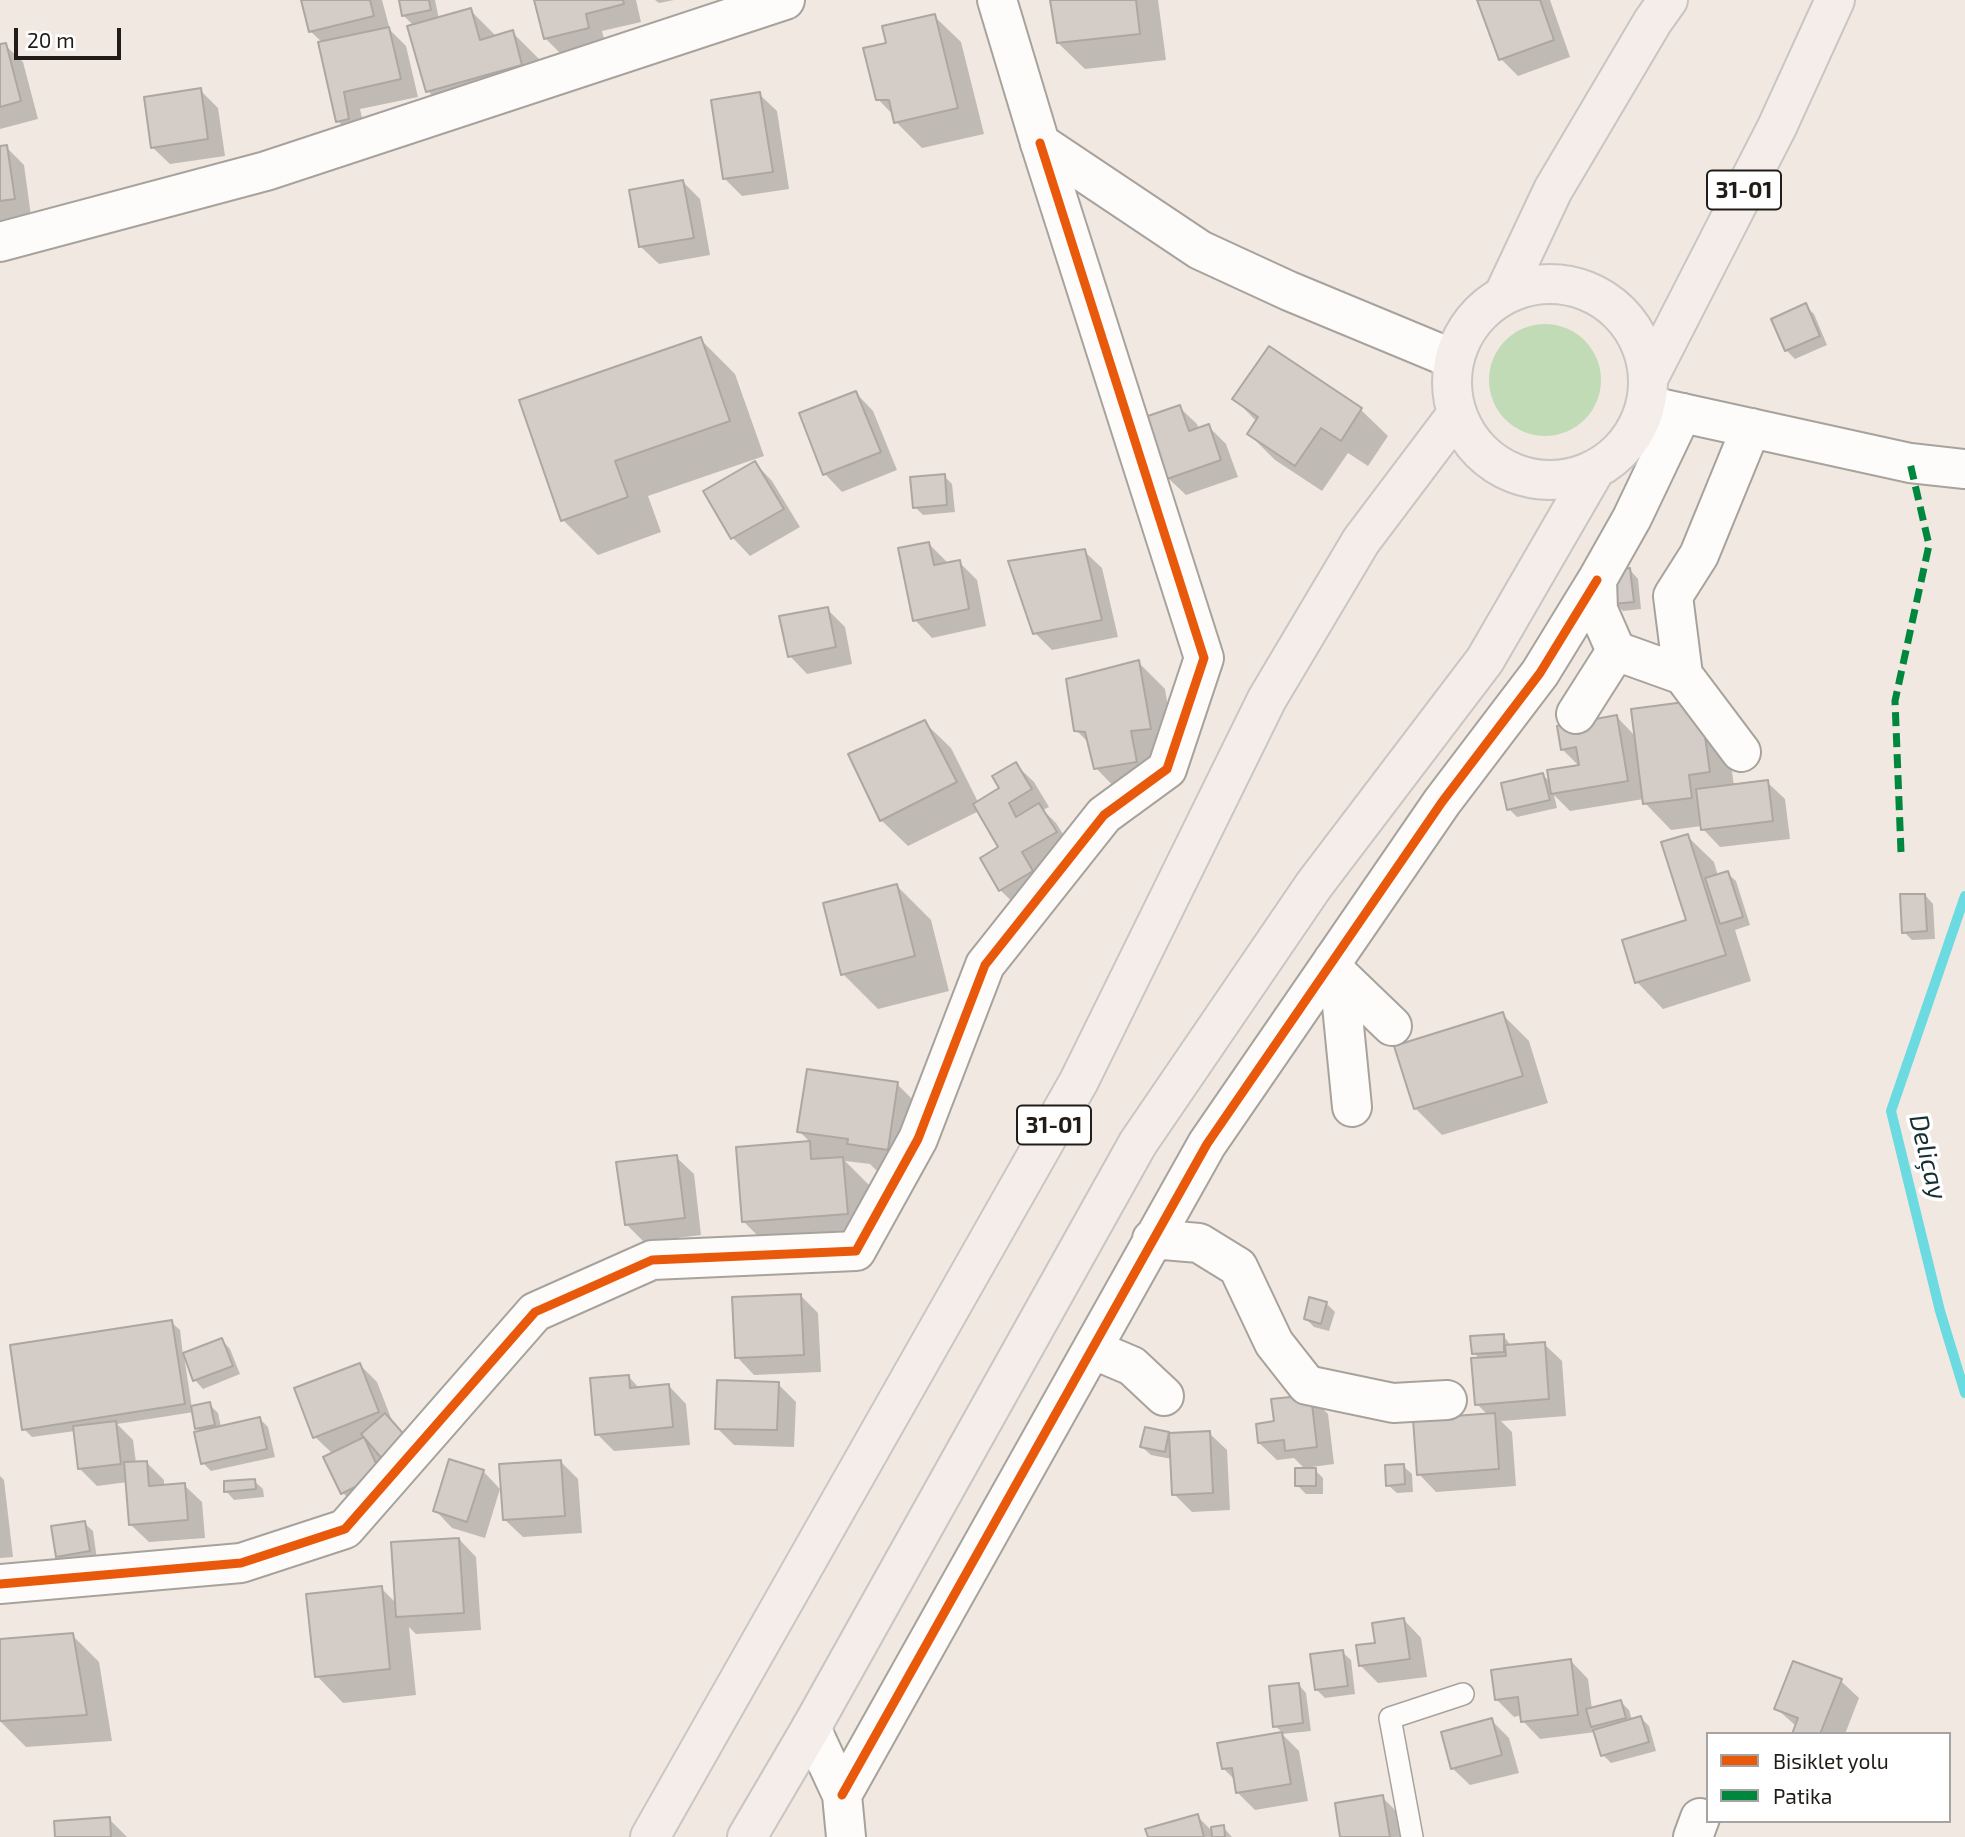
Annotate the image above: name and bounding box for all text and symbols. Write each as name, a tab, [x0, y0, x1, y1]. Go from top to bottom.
scale bar	[18, 14, 124, 58]
text: 20 m	[27, 27, 75, 52]
road number: 31-01	[1707, 170, 1781, 210]
road number: 31-01	[1017, 1106, 1091, 1144]
water label: Deliçay	[1902, 1111, 1954, 1203]
legend	[1706, 1732, 1951, 1823]
text: Bisiklet yolu	[1773, 1748, 1889, 1773]
text: Patika	[1773, 1783, 1832, 1808]

